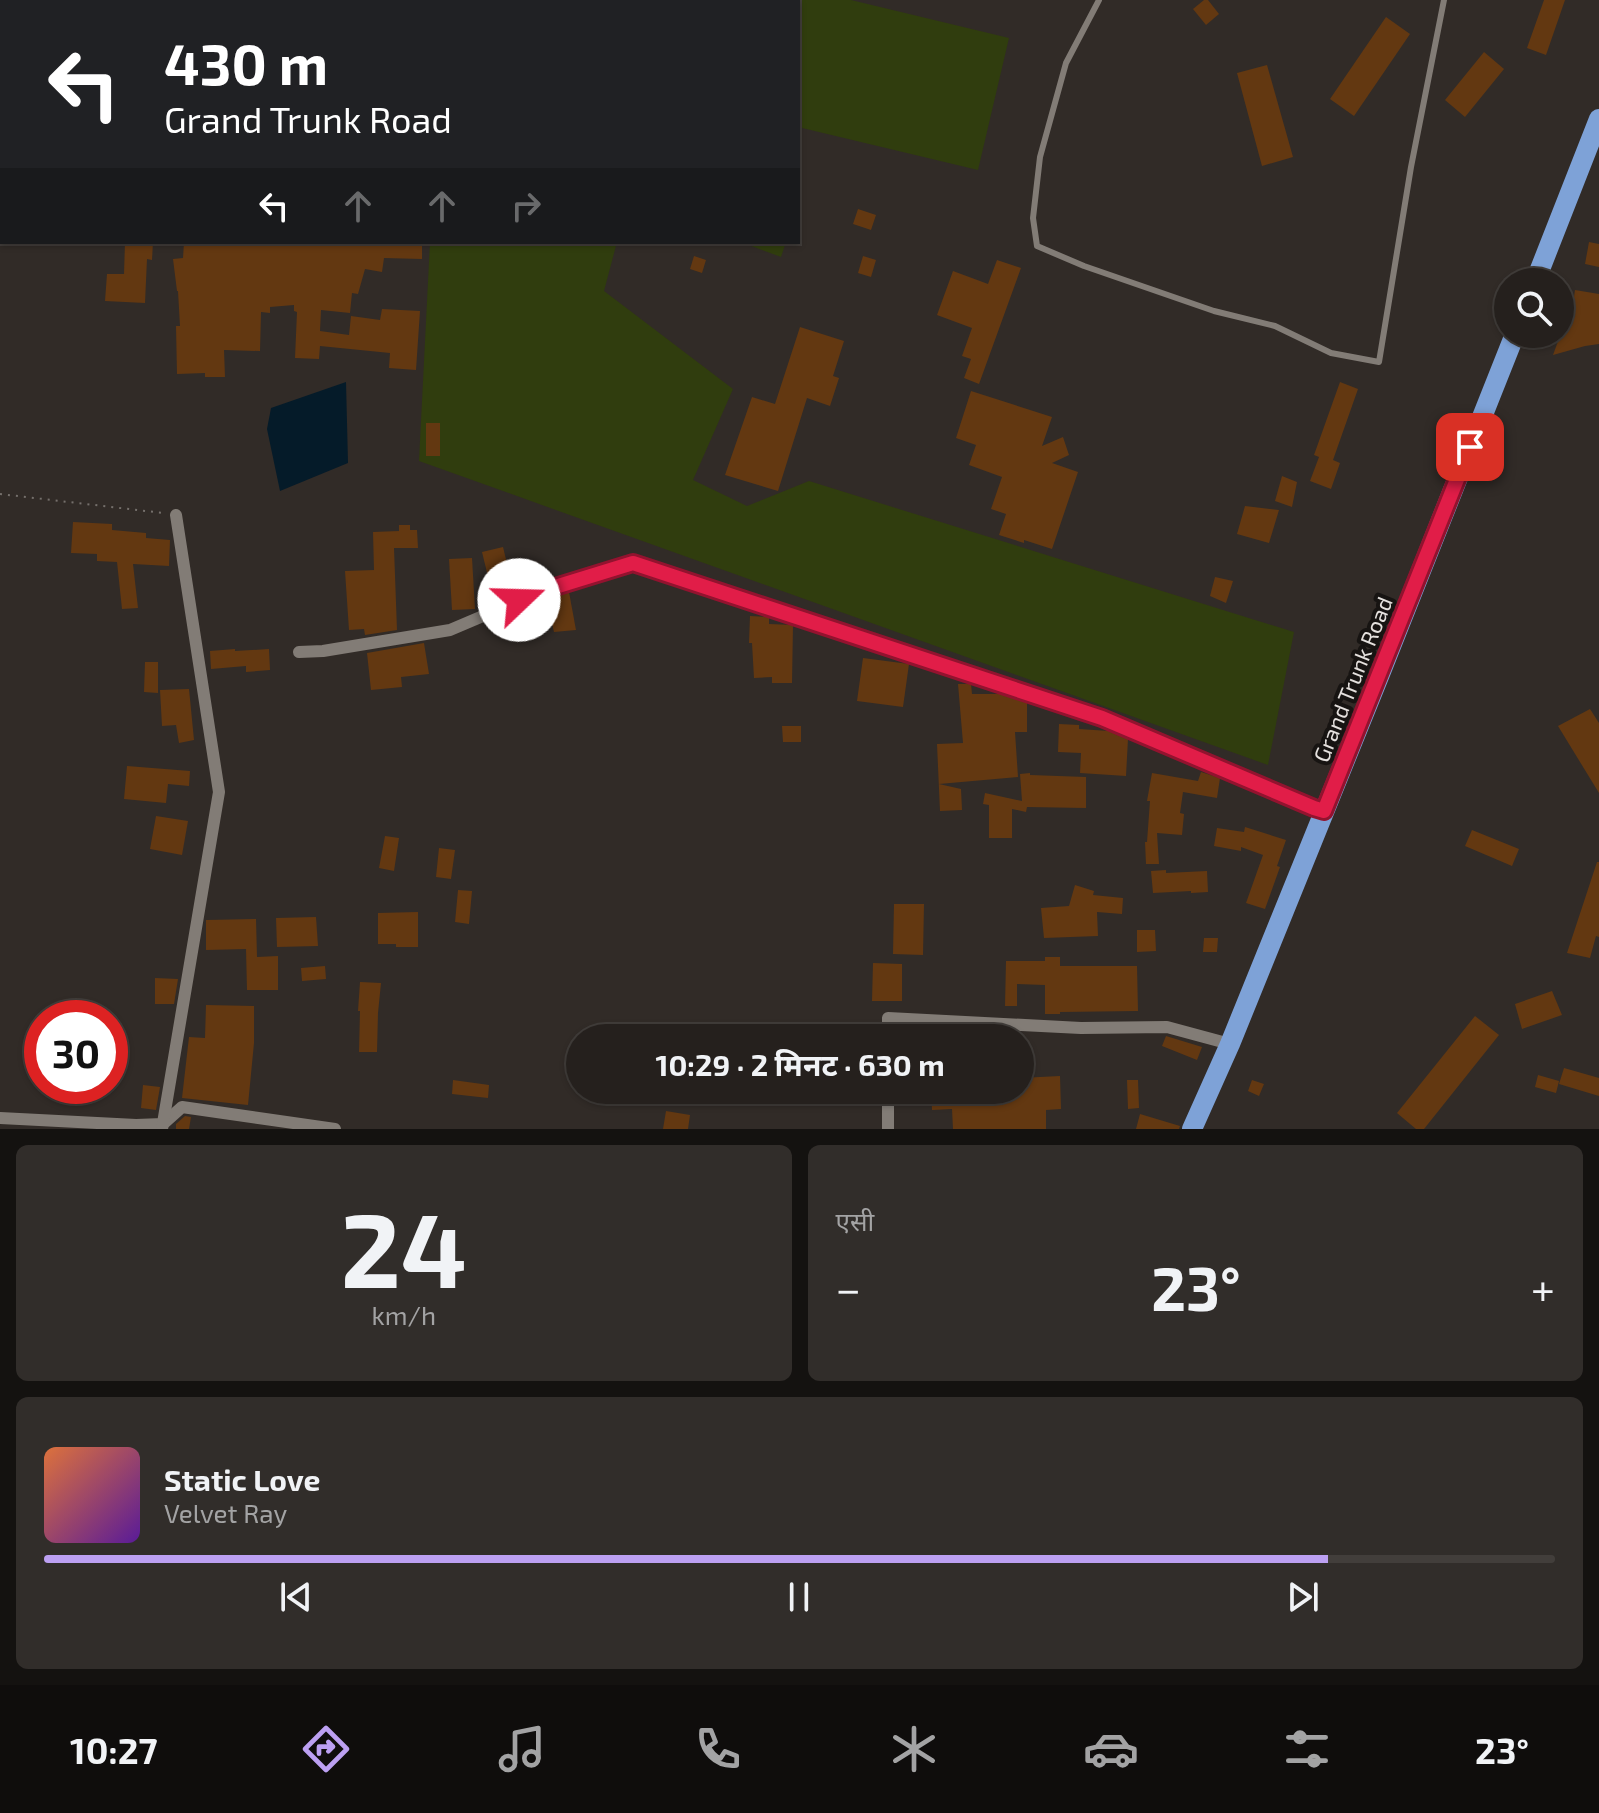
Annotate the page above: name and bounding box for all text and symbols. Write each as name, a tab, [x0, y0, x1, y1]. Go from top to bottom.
text: 430 m	[164, 29, 328, 96]
icon: left	[32, 32, 136, 136]
text: Grand Trunk Road	[164, 97, 452, 140]
icon: left	[252, 184, 296, 228]
icon: ahead	[336, 184, 380, 228]
icon: ahead	[420, 184, 464, 228]
icon: right	[504, 184, 548, 228]
map controls	[1494, 268, 1574, 348]
button: search	[1494, 268, 1574, 348]
pin	[1436, 413, 1504, 481]
icon: arrive	[1448, 425, 1492, 469]
position arrow	[477, 558, 561, 642]
street label: Grand Trunk Road	[1307, 593, 1397, 765]
speed limit sign: 30	[24, 1000, 128, 1104]
text: 10:29 · 2 मिनट · 630 m	[655, 1046, 945, 1082]
text: 24	[340, 1184, 467, 1309]
text: एसी	[836, 1205, 874, 1236]
text: 23°	[1151, 1251, 1241, 1323]
text: −	[836, 1261, 861, 1314]
text: +	[1531, 1261, 1555, 1314]
text: km/h	[371, 1299, 436, 1330]
text: Static Love	[164, 1461, 320, 1497]
text: Velvet Ray	[164, 1497, 287, 1528]
icon: previous	[274, 1575, 318, 1619]
icon: pause	[777, 1575, 821, 1619]
icon: next	[1281, 1575, 1325, 1619]
icon: directions	[298, 1721, 354, 1777]
icon: music	[494, 1721, 550, 1777]
icon: phone	[690, 1721, 746, 1777]
icon: climate	[886, 1721, 942, 1777]
icon: car	[1083, 1721, 1139, 1777]
icon: filters	[1279, 1721, 1335, 1777]
text: 10:27	[70, 1728, 158, 1771]
text: 23°	[1475, 1728, 1529, 1771]

